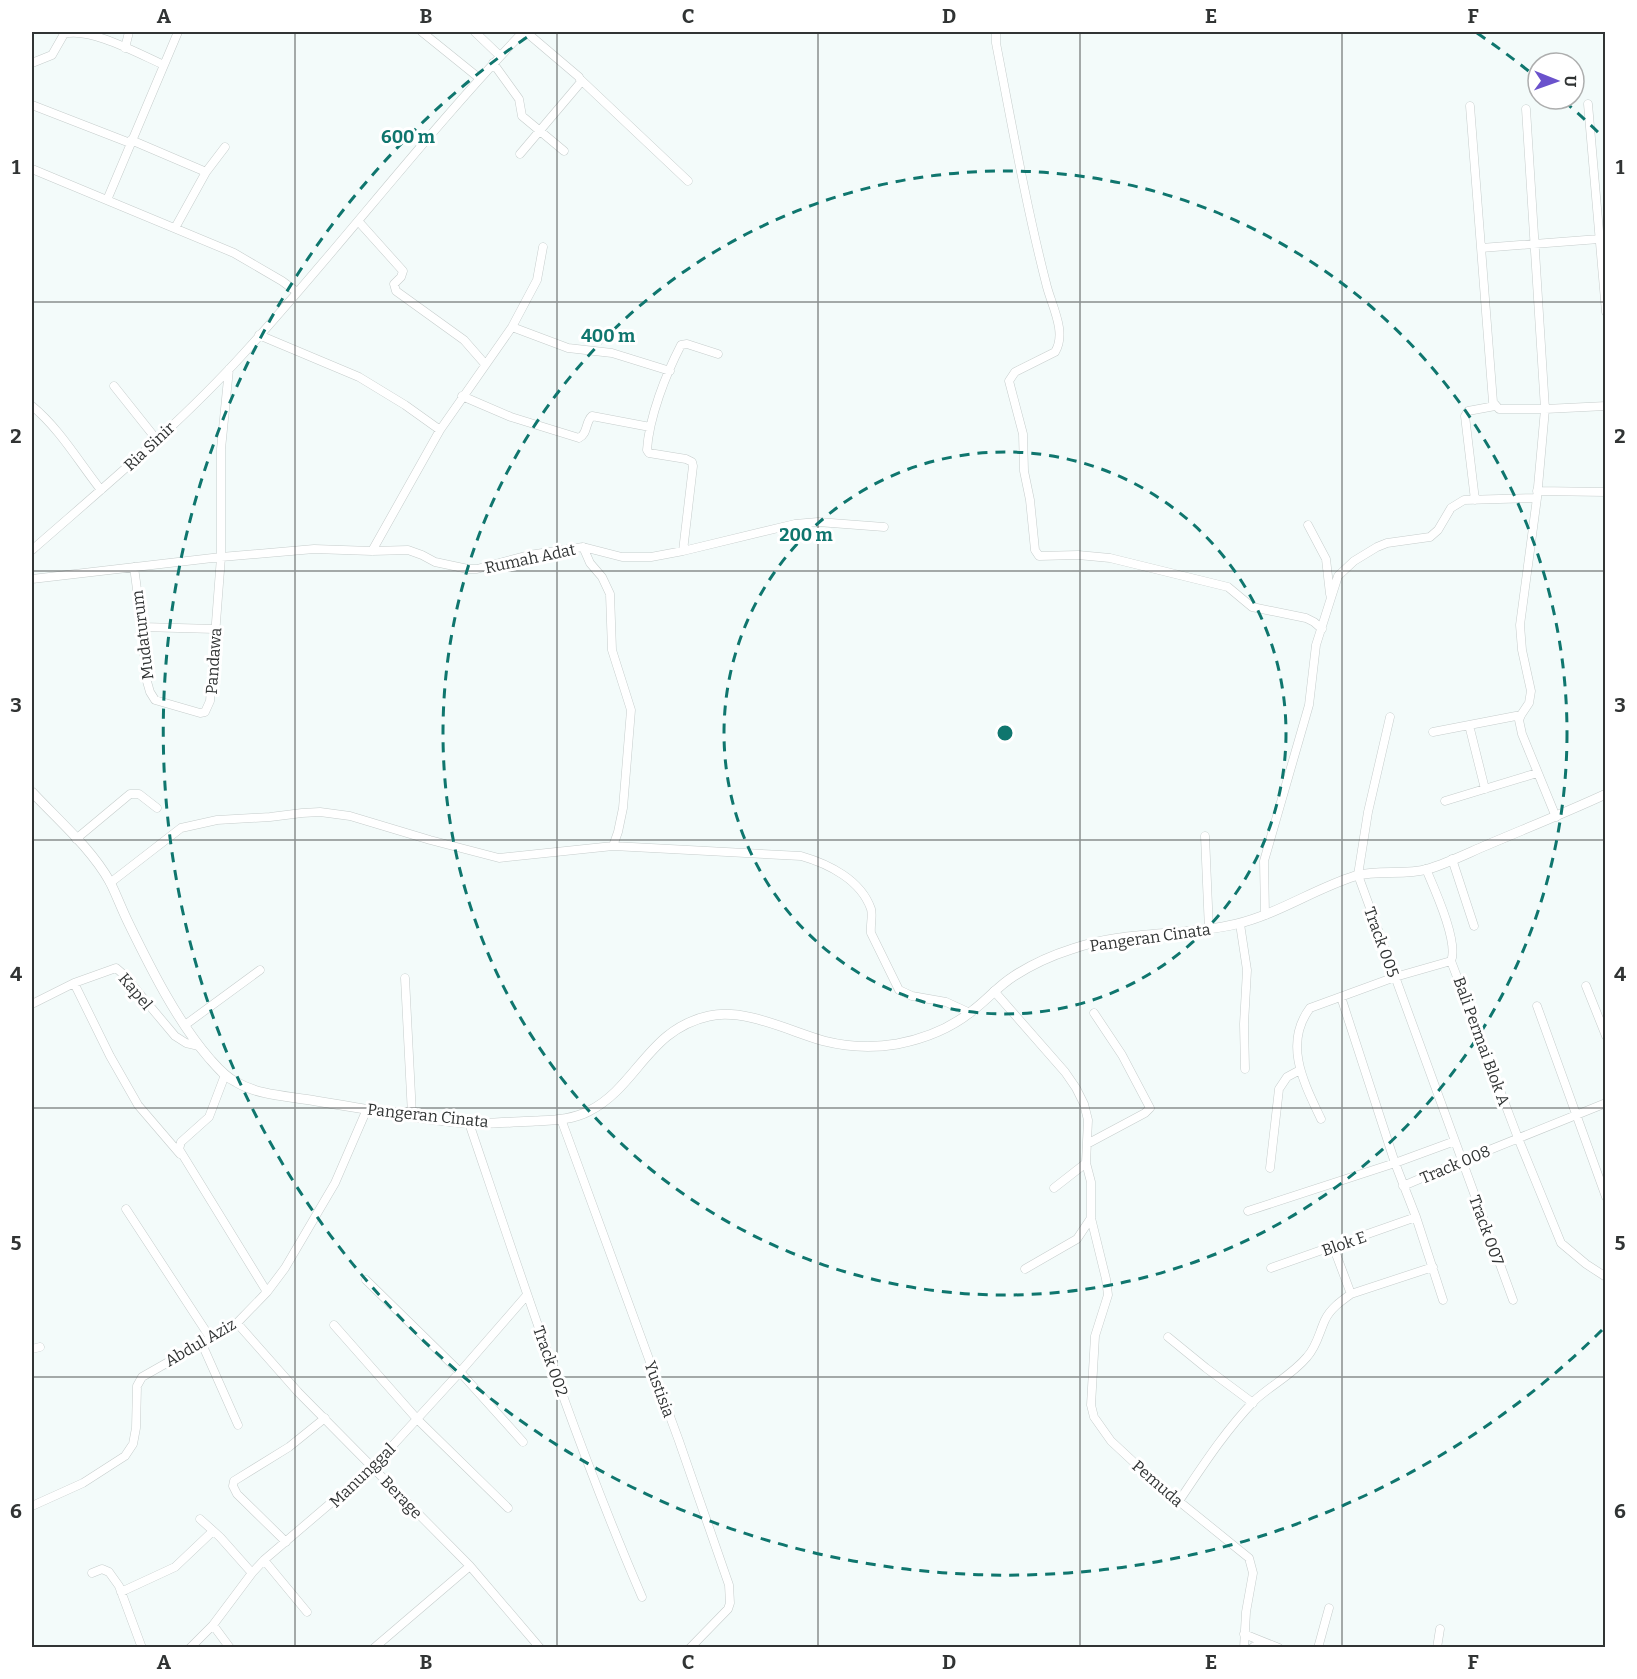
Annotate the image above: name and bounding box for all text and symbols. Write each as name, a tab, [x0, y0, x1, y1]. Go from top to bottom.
text: A	[157, 4, 172, 28]
text: B	[420, 4, 433, 28]
text: C	[682, 4, 694, 28]
text: D	[942, 4, 956, 28]
text: E	[1205, 4, 1217, 28]
text: F	[1467, 4, 1479, 28]
north arrow	[1526, 51, 1586, 111]
text: U	[1561, 75, 1580, 87]
text: 600 m	[381, 126, 435, 148]
text: 1	[12, 155, 21, 179]
text: 1	[1616, 155, 1625, 179]
text: 400 m	[581, 325, 635, 347]
street label: Ria Sinir	[120, 418, 179, 475]
text: 2	[10, 424, 22, 448]
text: 2	[1614, 424, 1626, 448]
text: 200 m	[779, 524, 833, 546]
street label: Rumah Adat	[483, 540, 577, 577]
street label: Mudaturum	[128, 589, 157, 681]
street label: Pandawa	[202, 627, 225, 695]
text: 3	[10, 693, 22, 717]
text: 3	[1614, 693, 1626, 717]
centre of rings	[995, 723, 1015, 743]
street label: Track 005	[1360, 904, 1403, 980]
street label: Pangeran Cinata	[1088, 920, 1212, 955]
text: 4	[10, 962, 22, 986]
text: 4	[1614, 962, 1626, 986]
street label: Kapel	[115, 969, 157, 1014]
street label: Bali Permai Blok A	[1449, 974, 1514, 1109]
street label: Pangeran Cinata	[366, 1100, 490, 1131]
street label: Track 008	[1417, 1141, 1493, 1188]
street label: Track 007	[1465, 1193, 1508, 1268]
street label: Blok E	[1319, 1227, 1369, 1260]
text: 5	[11, 1231, 22, 1255]
text: 5	[1615, 1231, 1626, 1255]
street label: Abdul Aziz	[161, 1314, 239, 1370]
street label: Track 002	[529, 1323, 572, 1399]
street label: Yustisia	[641, 1358, 679, 1420]
street label: Manunggal	[326, 1439, 399, 1511]
street label: Pemuda	[1128, 1456, 1187, 1511]
street label: Berage	[377, 1472, 426, 1523]
text: 6	[10, 1499, 22, 1523]
text: 6	[1614, 1499, 1626, 1523]
text: A	[157, 1650, 172, 1674]
text: B	[420, 1650, 433, 1674]
text: C	[682, 1650, 694, 1674]
text: D	[942, 1650, 956, 1674]
text: E	[1205, 1650, 1217, 1674]
text: F	[1467, 1650, 1479, 1674]

